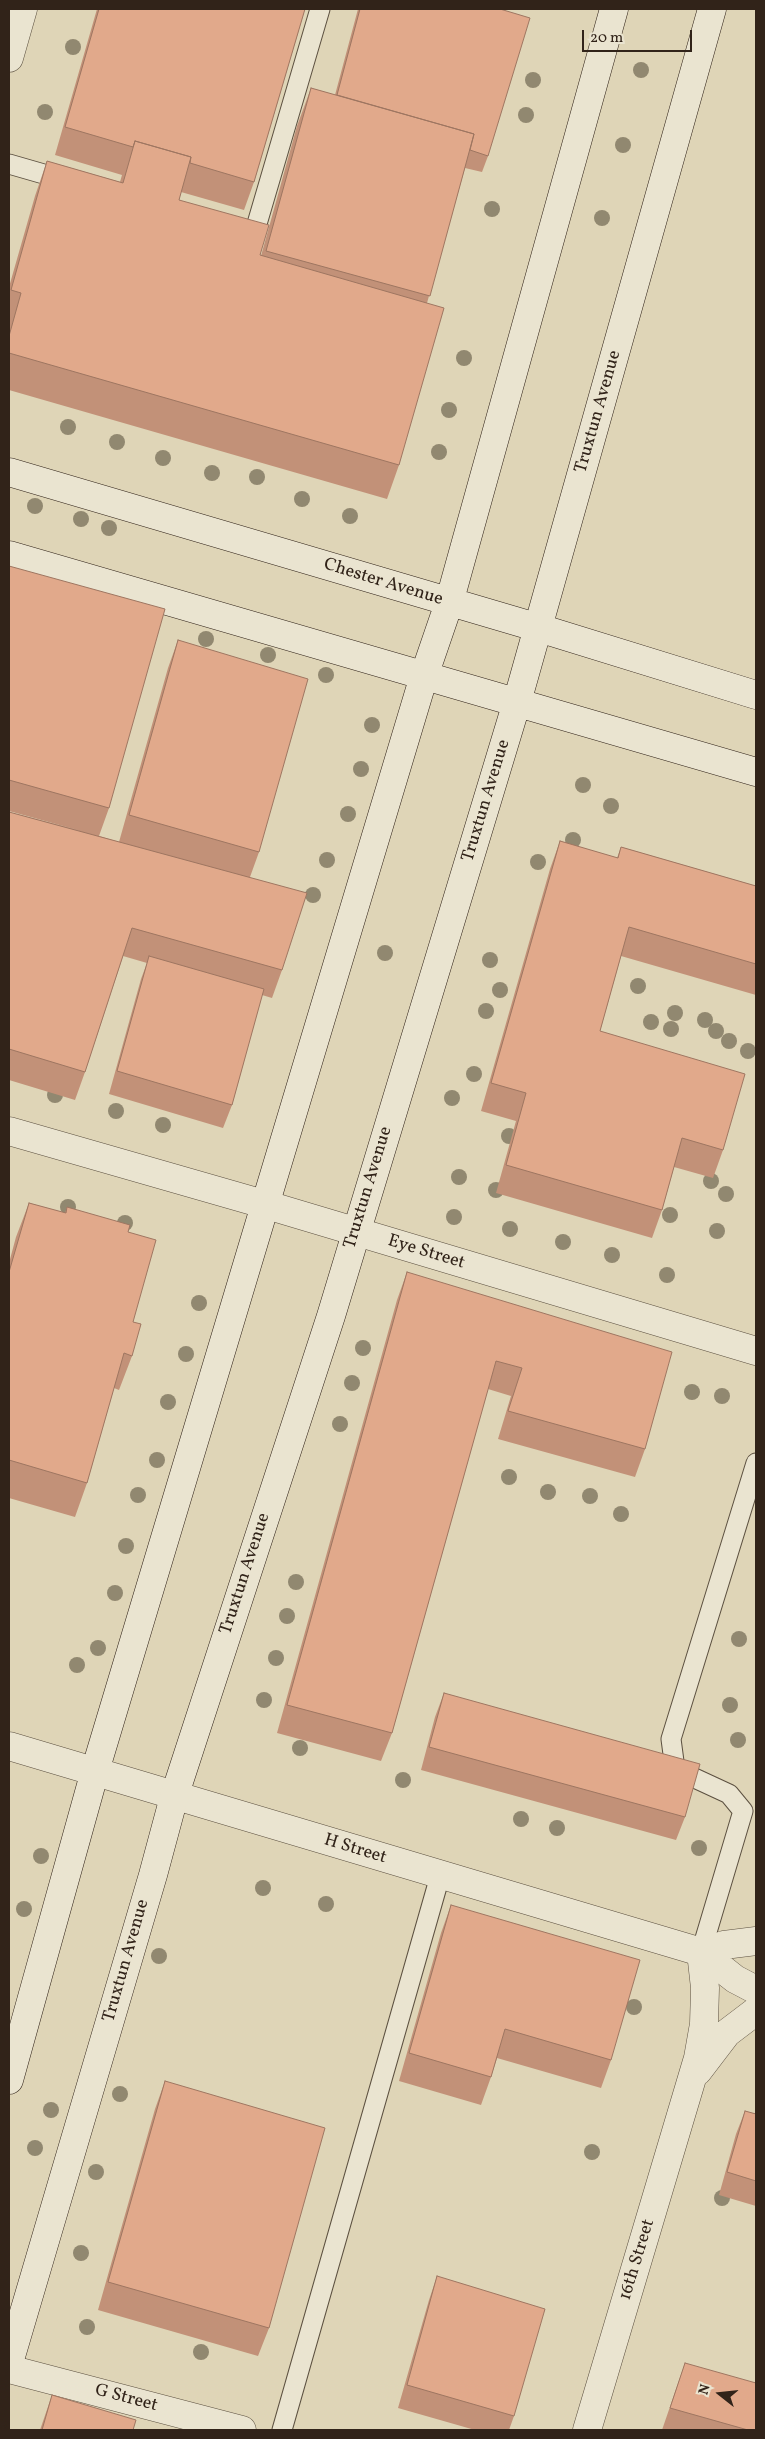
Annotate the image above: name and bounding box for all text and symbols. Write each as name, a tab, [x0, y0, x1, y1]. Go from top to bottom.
scale bar	[585, 20, 695, 52]
text: 20 m	[590, 28, 623, 49]
street label: Truxtun Avenue	[571, 348, 627, 476]
street label: Chester Avenue	[321, 555, 445, 611]
street label: Truxtun Avenue	[458, 737, 516, 865]
street label: Truxtun Avenue	[340, 1124, 398, 1252]
street label: Eye Street	[385, 1231, 467, 1275]
street label: Truxtun Avenue	[216, 1510, 276, 1638]
street label: H Street	[321, 1830, 389, 1870]
street label: Truxtun Avenue	[99, 1897, 155, 2025]
street label: 16th Street	[615, 2217, 661, 2303]
north arrow	[695, 2369, 745, 2419]
street label: G Street	[92, 2380, 160, 2418]
text: N	[695, 2382, 716, 2397]

